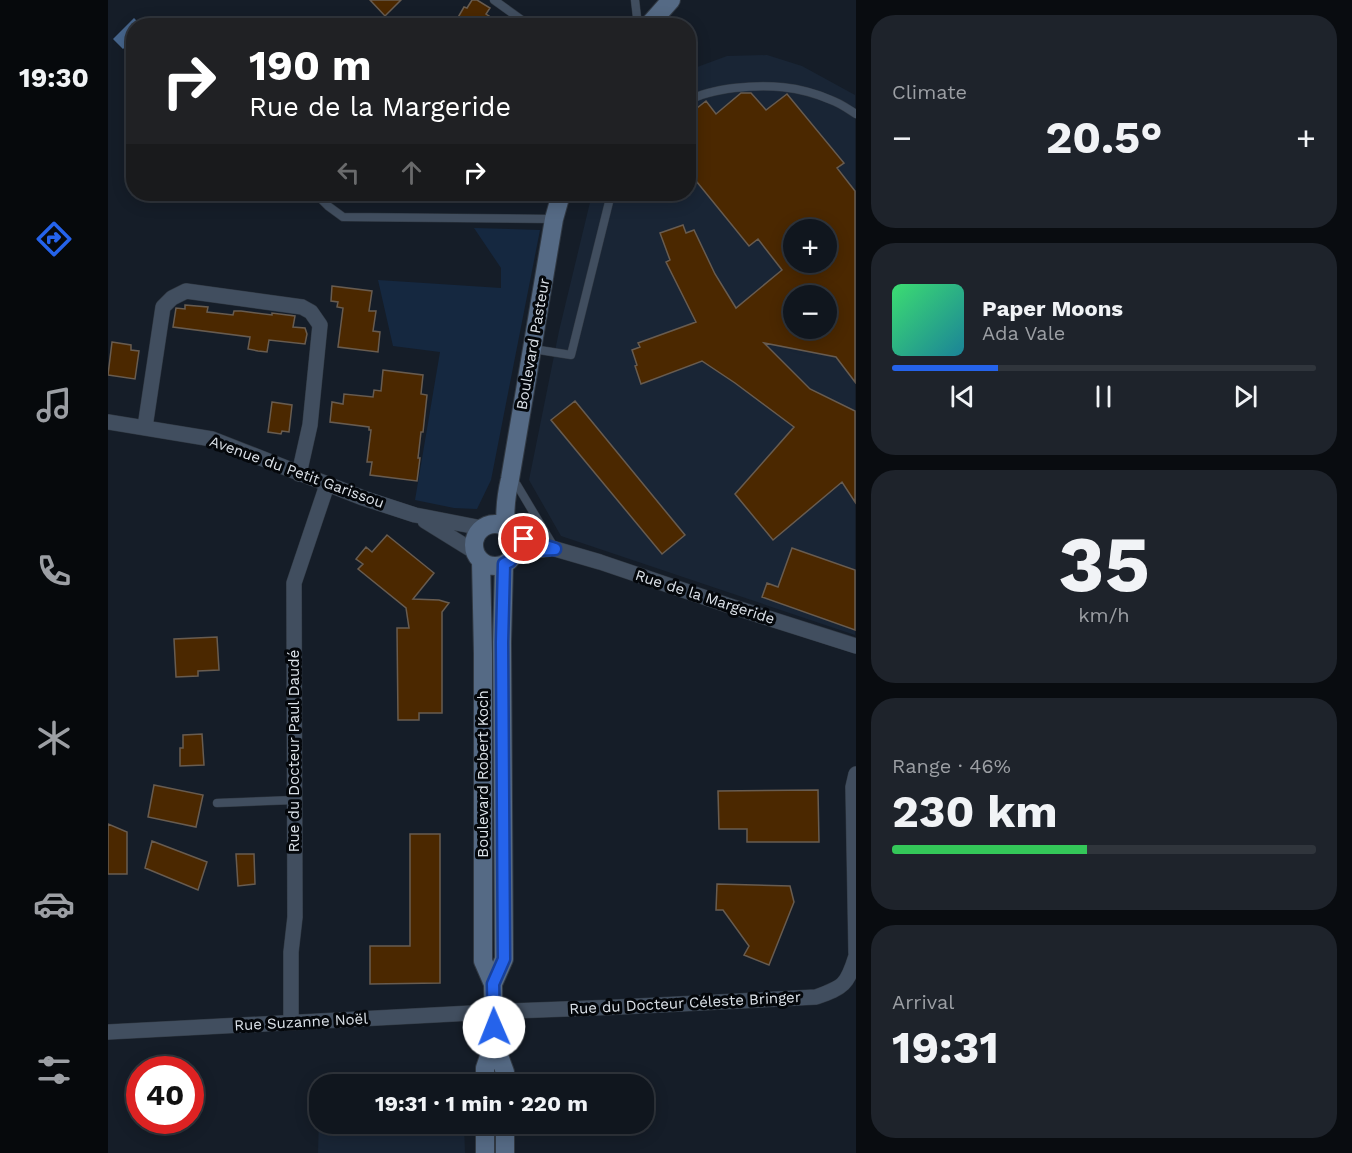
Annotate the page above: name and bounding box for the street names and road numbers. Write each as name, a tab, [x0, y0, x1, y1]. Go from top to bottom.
street label: Boulevard Pasteur	[513, 277, 553, 411]
street label: Avenue du Petit Garissou	[207, 432, 387, 512]
street label: Rue de la Margeride	[633, 566, 777, 628]
street label: Rue du Docteur Paul Daudé	[285, 650, 303, 852]
street label: Boulevard Robert Koch	[474, 690, 492, 858]
street label: Rue du Docteur Céleste Bringer	[569, 988, 801, 1018]
street label: Rue Suzanne Noël	[234, 1009, 369, 1034]

